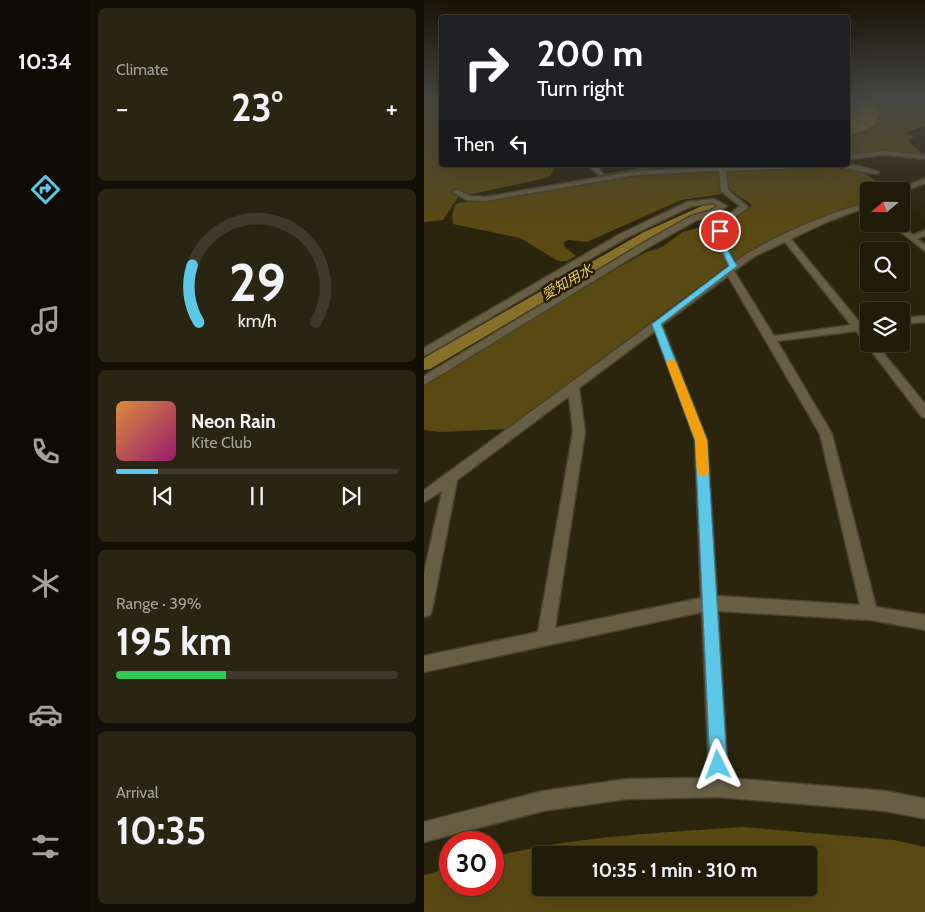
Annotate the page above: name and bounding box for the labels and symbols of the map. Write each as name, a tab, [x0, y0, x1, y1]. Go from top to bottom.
north arrow	[860, 182, 910, 232]
pin	[699, 210, 741, 252]
water label: 愛知用水	[538, 259, 597, 304]
position arrow	[691, 738, 743, 790]
speed limit sign: 30	[439, 831, 504, 896]

